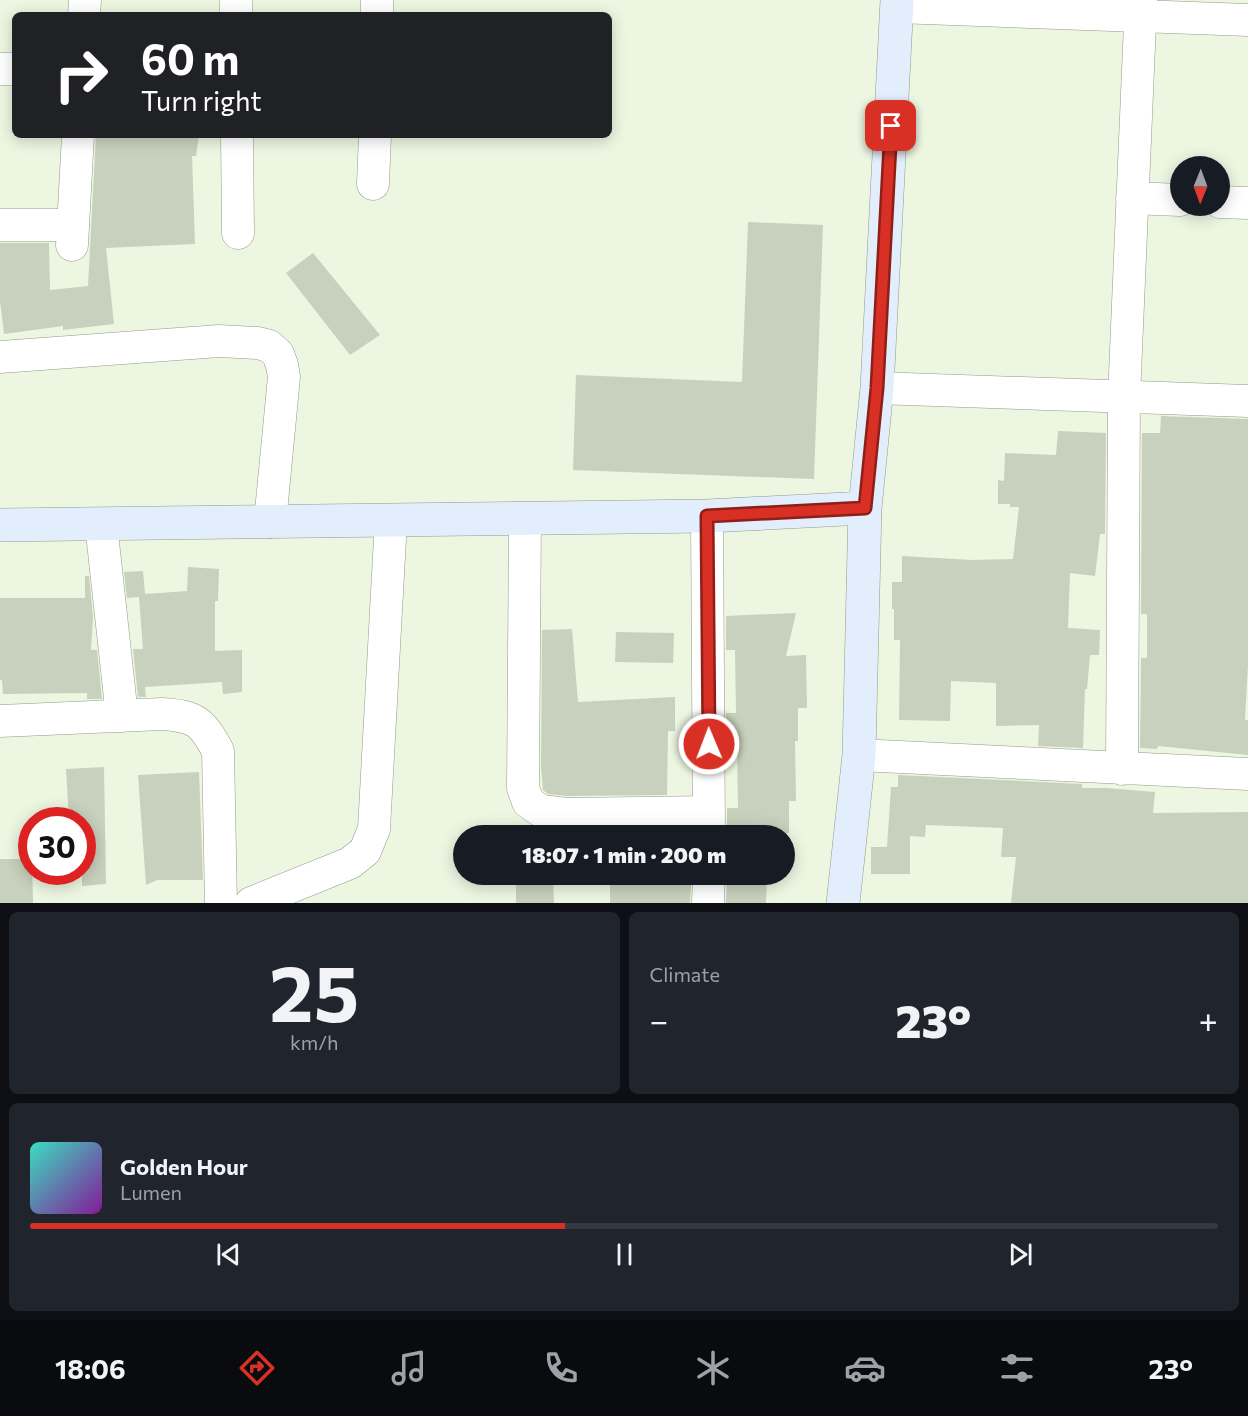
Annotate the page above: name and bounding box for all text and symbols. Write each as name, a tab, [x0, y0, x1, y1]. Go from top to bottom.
text: 60 m	[141, 32, 240, 84]
icon: right	[42, 36, 120, 114]
text: Turn right	[141, 84, 261, 117]
pin	[865, 100, 916, 151]
icon: arrive	[874, 109, 907, 142]
north arrow	[1170, 156, 1230, 216]
map controls	[1170, 156, 1230, 216]
position arrow	[677, 712, 741, 776]
speed limit sign: 30	[18, 807, 96, 885]
text: 18:07 · 1 min · 200 m	[522, 841, 726, 868]
text: 25	[269, 943, 359, 1038]
text: Climate	[650, 962, 720, 986]
text: 23°	[896, 992, 971, 1047]
text: −	[650, 999, 668, 1040]
text: +	[1199, 999, 1218, 1040]
text: km/h	[290, 1030, 339, 1054]
text: Golden Hour	[120, 1153, 248, 1180]
text: Lumen	[120, 1180, 182, 1204]
icon: previous	[212, 1238, 245, 1271]
icon: pause	[608, 1238, 641, 1271]
icon: next	[1004, 1238, 1037, 1271]
icon: directions	[236, 1347, 278, 1389]
icon: music	[388, 1347, 430, 1389]
icon: phone	[540, 1347, 582, 1389]
icon: climate	[692, 1347, 734, 1389]
icon: car	[844, 1347, 886, 1389]
icon: filters	[996, 1347, 1038, 1389]
text: 18:06	[55, 1352, 126, 1385]
text: 23°	[1148, 1352, 1193, 1385]

